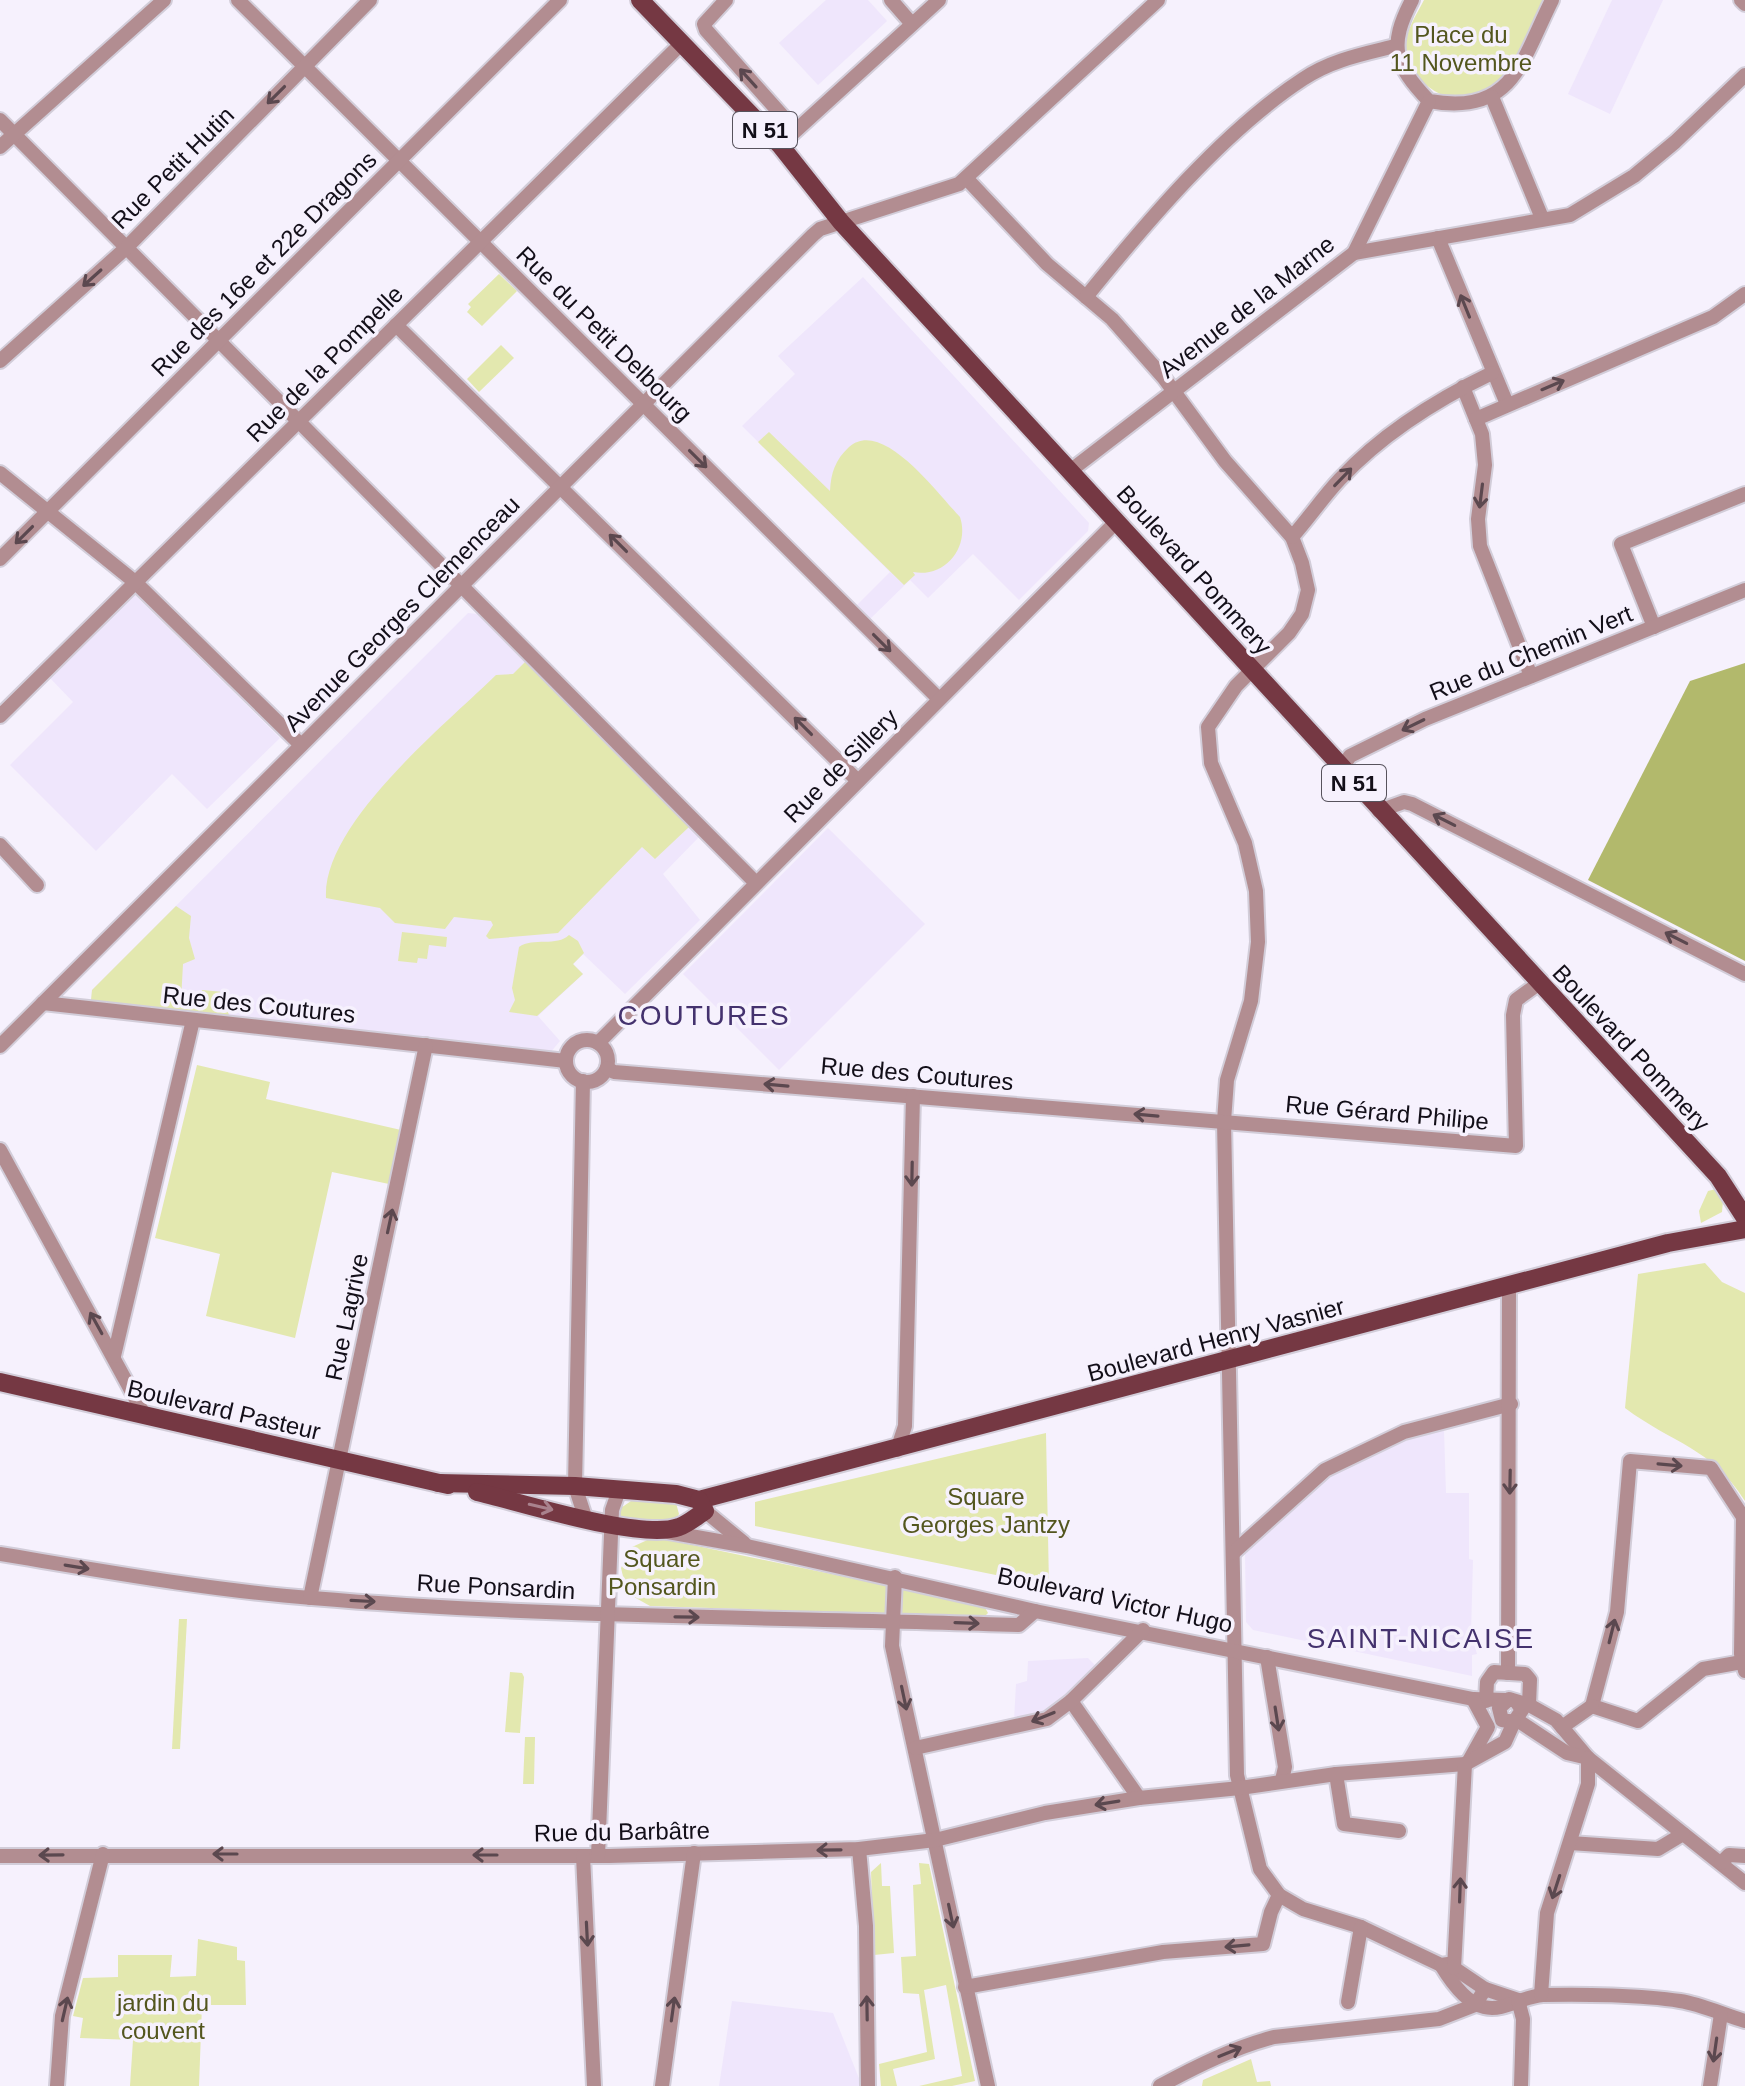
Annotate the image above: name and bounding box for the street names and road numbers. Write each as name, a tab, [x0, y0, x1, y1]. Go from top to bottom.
street label: Rue Petit Hutin	[106, 101, 239, 234]
road number: N 51	[733, 112, 797, 148]
street label: Rue des 16e et 22e Dragons	[146, 146, 382, 382]
street label: Avenue de la Marne	[1154, 230, 1339, 383]
street label: Rue du Petit Delbourg	[511, 241, 697, 427]
street label: Rue de la Pompelle	[241, 280, 408, 447]
street label: Boulevard Pommery	[1112, 480, 1277, 659]
street label: Avenue Georges Clemenceau	[279, 491, 525, 737]
street label: Rue du Chemin Vert	[1426, 599, 1636, 706]
street label: Rue de Sillery	[778, 703, 903, 828]
road number: N 51	[1322, 765, 1386, 801]
street label: Boulevard Pommery	[1547, 959, 1715, 1136]
street label: Rue des Coutures	[161, 981, 357, 1028]
street label: Rue des Coutures	[820, 1052, 1015, 1095]
street label: Rue Gérard Philipe	[1284, 1090, 1490, 1135]
street label: Rue Lagrive	[320, 1251, 373, 1383]
street label: Boulevard Henry Vasnier	[1084, 1292, 1347, 1387]
street label: Boulevard Pasteur	[125, 1374, 323, 1445]
street label: Boulevard Victor Hugo	[995, 1561, 1235, 1638]
street label: Rue Ponsardin	[416, 1569, 576, 1604]
street label: Rue du Barbâtre	[534, 1816, 710, 1847]

